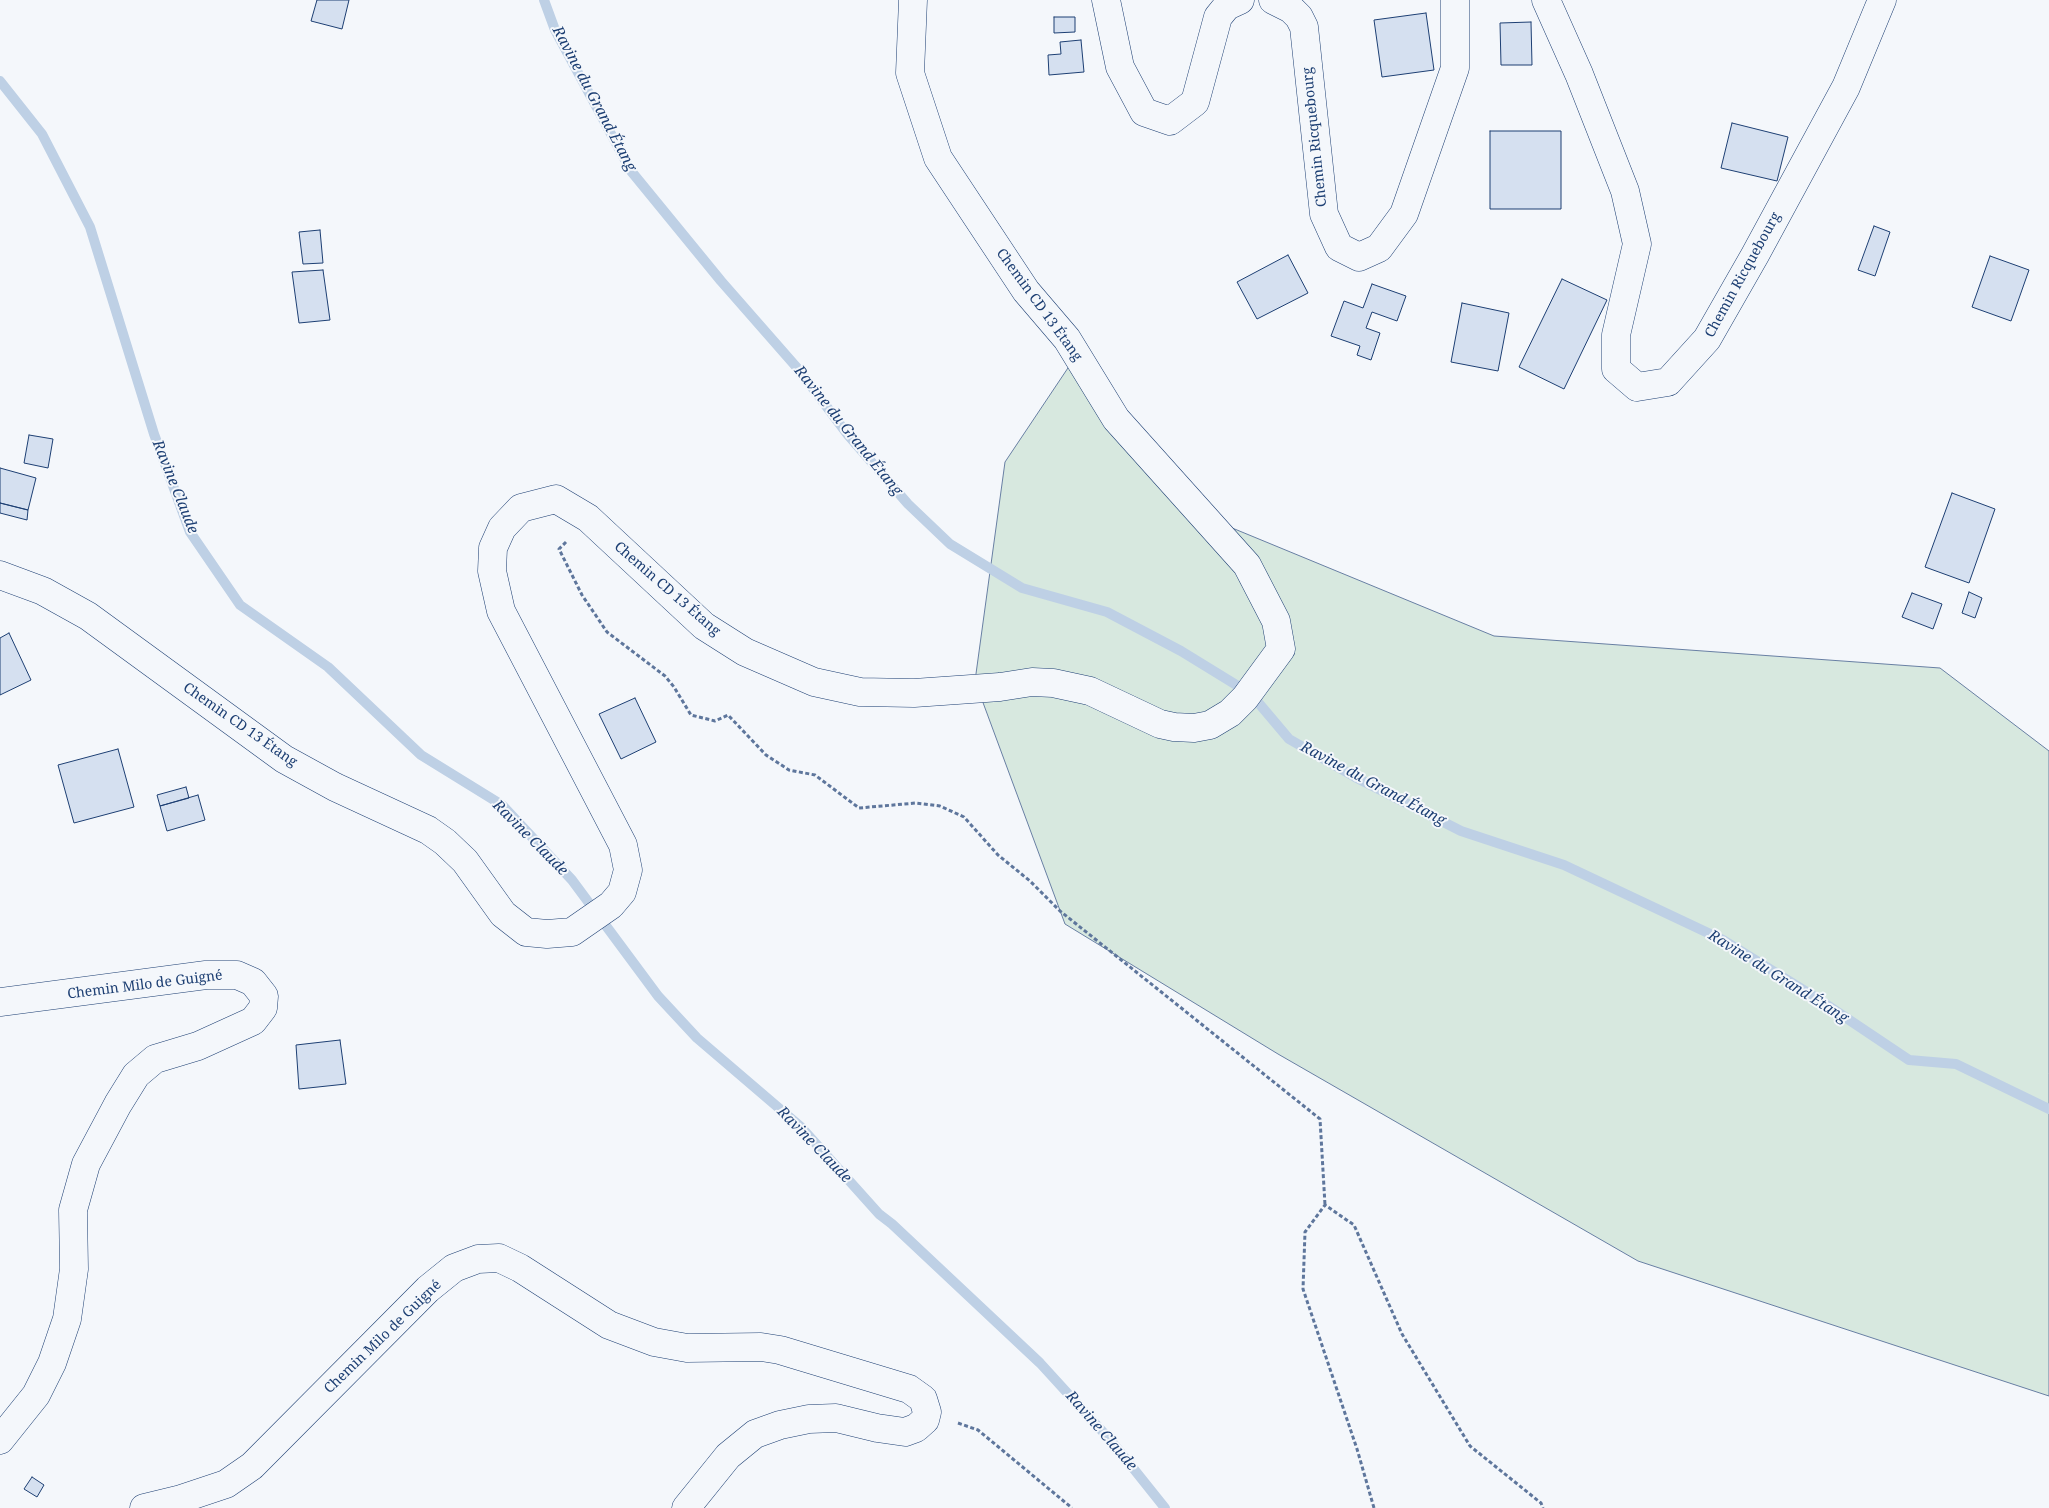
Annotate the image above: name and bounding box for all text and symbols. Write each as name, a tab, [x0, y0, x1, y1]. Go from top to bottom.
water label: Ravine du Grand Étang	[548, 23, 640, 175]
street label: Chemin Ricquebourg	[1299, 66, 1331, 208]
street label: Chemin Ricquebourg	[1702, 209, 1784, 341]
street label: Chemin CD 13 Étang	[992, 245, 1086, 365]
water label: Ravine du Grand Étang	[790, 363, 906, 499]
water label: Ravine Claude	[148, 438, 202, 536]
street label: Chemin CD 13 Étang	[610, 538, 724, 640]
street label: Chemin CD 13 Étang	[180, 679, 300, 771]
water label: Ravine du Grand Étang	[1297, 738, 1449, 830]
water label: Ravine Claude	[489, 797, 571, 879]
water label: Ravine du Grand Étang	[1705, 927, 1851, 1027]
street label: Chemin Milo de Guigné	[66, 967, 224, 1003]
water label: Ravine Claude	[773, 1103, 855, 1187]
street label: Chemin Milo de Guigné	[321, 1277, 445, 1397]
water label: Ravine Claude	[1062, 1388, 1140, 1474]

